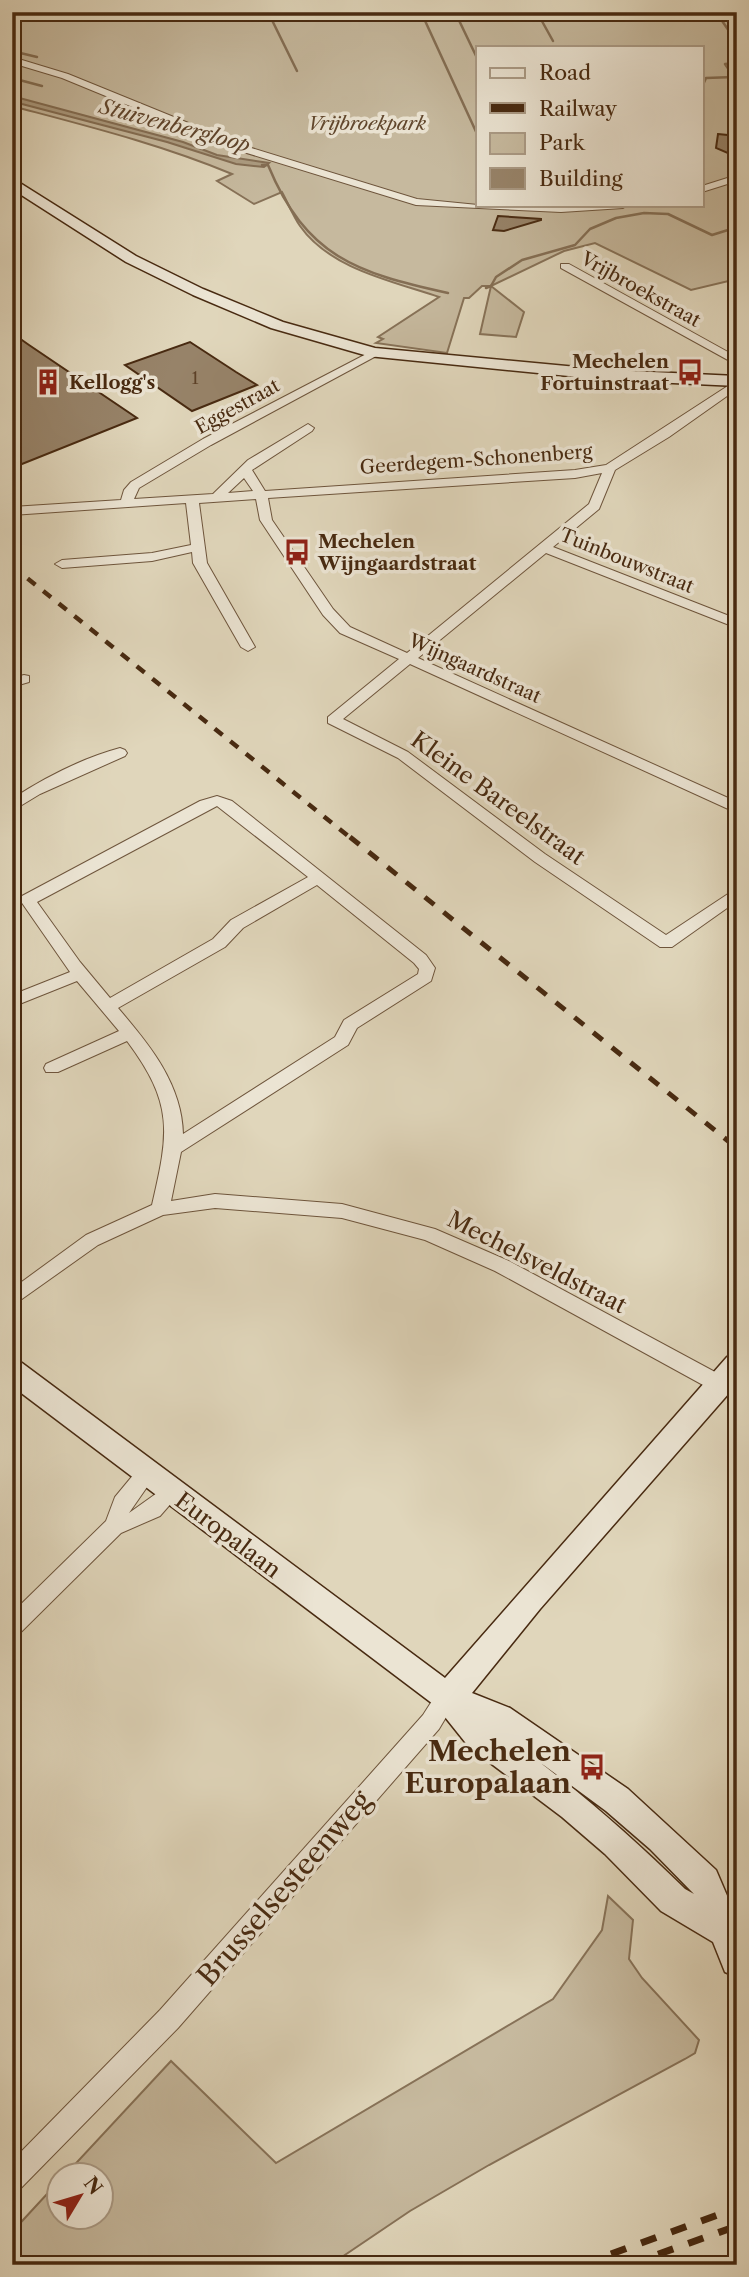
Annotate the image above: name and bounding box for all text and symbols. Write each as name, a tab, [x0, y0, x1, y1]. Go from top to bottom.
legend	[476, 46, 704, 206]
text: Road	[539, 60, 591, 85]
water label: Stuivenbergloop	[95, 93, 253, 158]
text: Railway	[539, 96, 617, 121]
park label: Vrijbroekpark	[308, 112, 426, 135]
text: Park	[539, 130, 585, 155]
text: Building	[539, 166, 624, 191]
street label: Vrijbroekstraat	[576, 247, 705, 332]
place label: Mechelen Fortuinstraat	[540, 350, 669, 395]
bus stop icon: Mechelen Fortuinstraat	[675, 357, 705, 387]
building icon: Kellogg's	[33, 367, 63, 397]
house number: 1	[192, 368, 199, 388]
place label: Kellogg's	[69, 371, 156, 394]
street label: Eggestraat	[191, 374, 284, 439]
street label: Geerdegem-Schonenberg	[359, 440, 594, 479]
street label: Tuinbouwstraat	[556, 523, 697, 598]
place label: Mechelen Wijngaardstraat	[317, 530, 477, 575]
bus stop icon: Mechelen Wijngaardstraat	[282, 537, 312, 567]
street label: Wijngaardstraat	[404, 629, 545, 708]
street label: Kleine Bareelstraat	[406, 725, 590, 871]
street label: Mechelsveldstraat	[443, 1205, 631, 1319]
street label: Europalaan	[170, 1486, 286, 1584]
place label: Mechelen Europalaan	[405, 1734, 571, 1800]
bus stop icon: Mechelen Europalaan	[577, 1752, 607, 1782]
street label: Brusselsesteenweg	[190, 1783, 378, 1993]
north arrow	[46, 2162, 116, 2232]
text: N	[79, 2172, 107, 2199]

